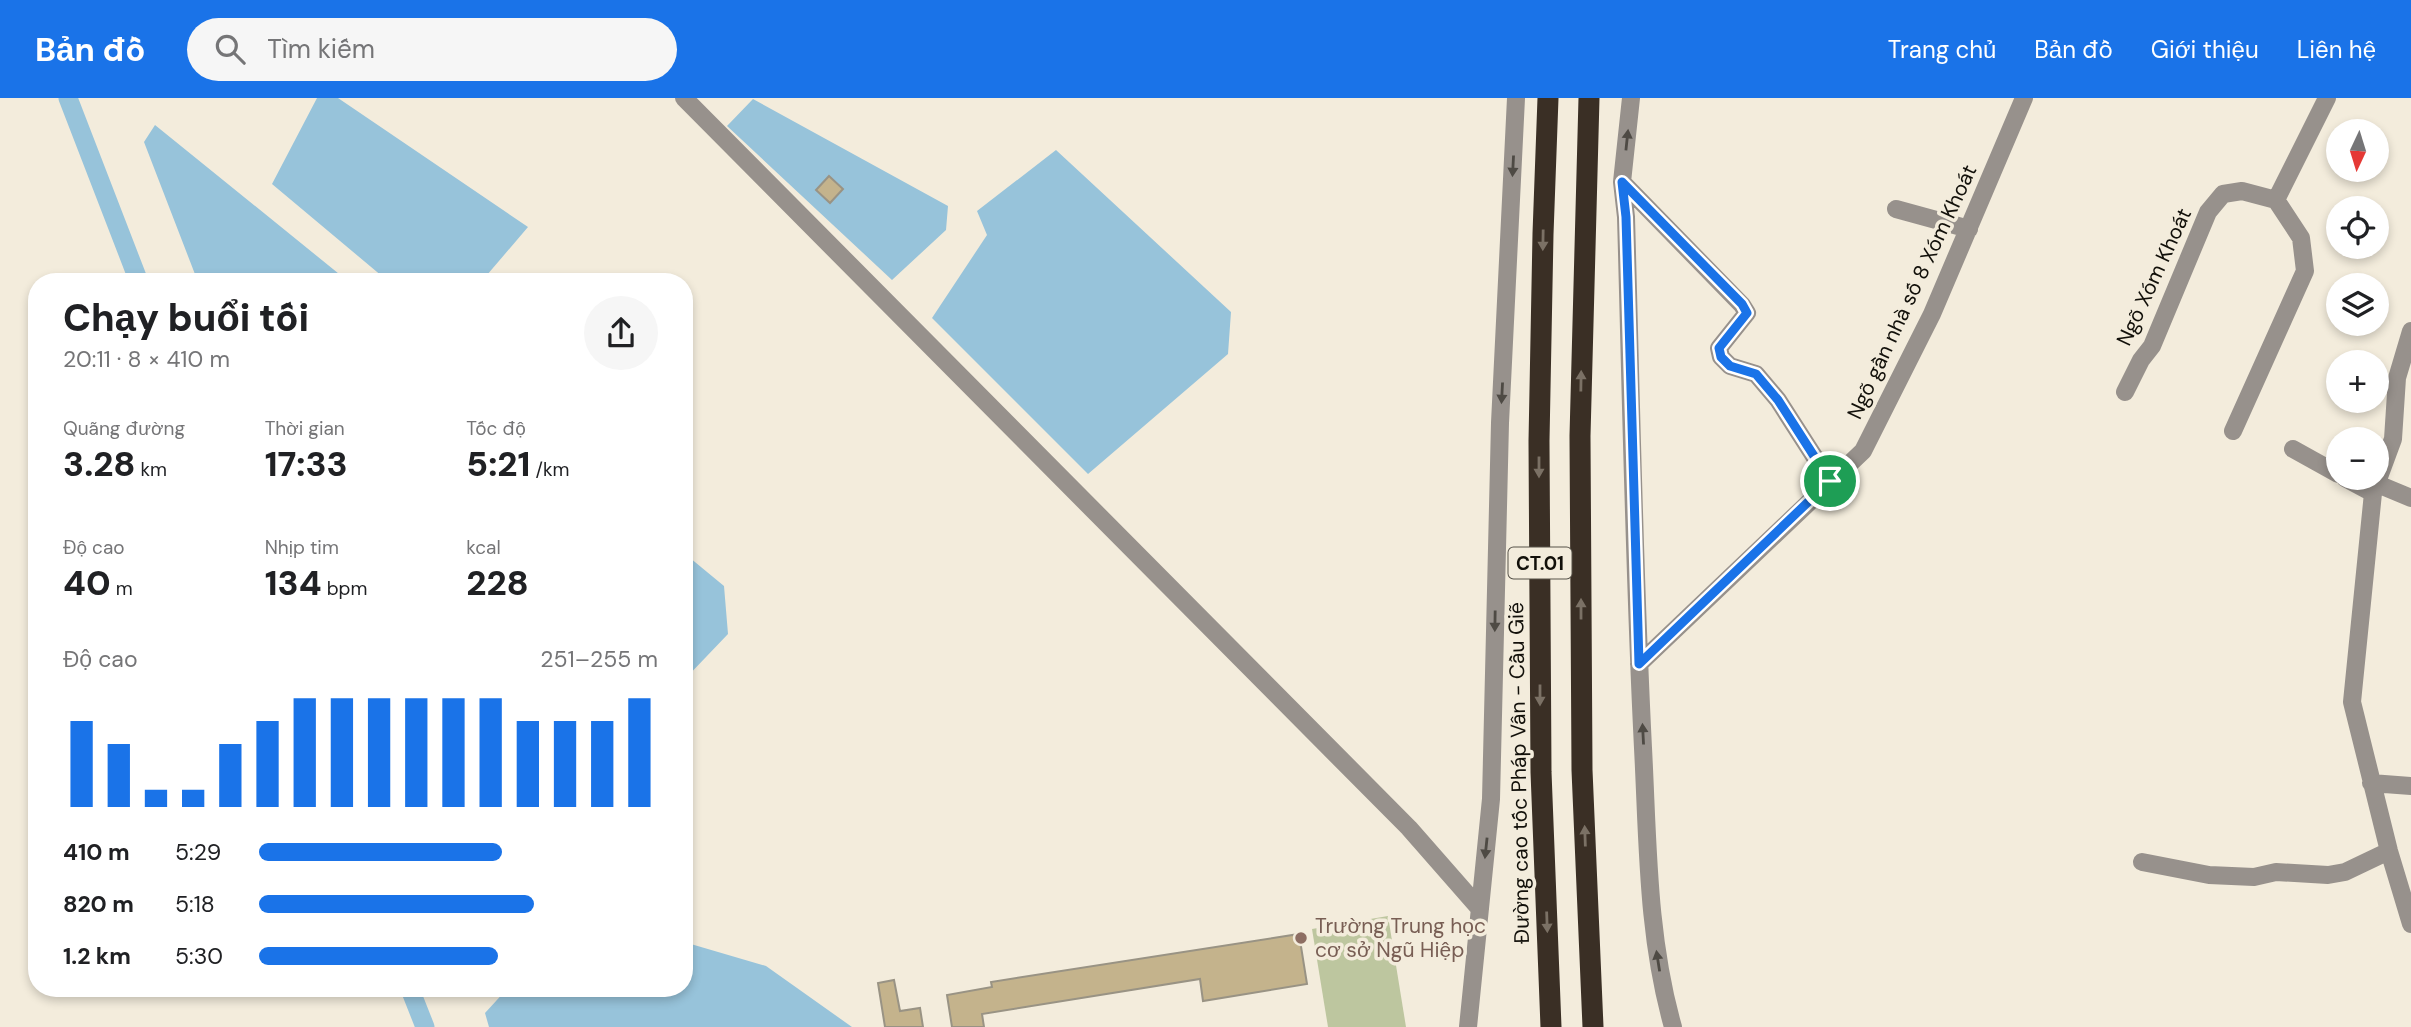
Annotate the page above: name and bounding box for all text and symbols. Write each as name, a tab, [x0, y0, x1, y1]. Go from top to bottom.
search box	[187, 18, 677, 81]
text: Bản đồ	[35, 28, 145, 71]
icon: search	[211, 30, 249, 68]
text: Tìm kiếm	[267, 32, 375, 66]
text: Trang chủ	[1888, 34, 1996, 65]
text: Bản đồ	[2034, 34, 2113, 65]
text: Giới thiệu	[2151, 34, 2259, 65]
text: Liên hệ	[2297, 34, 2376, 65]
north arrow	[2326, 119, 2389, 182]
map controls	[2326, 119, 2389, 490]
one-way arrow	[1622, 128, 1633, 150]
one-way arrow	[1507, 155, 1518, 177]
street label: Ngõ gần nhà số 8 Xóm Khoát	[1841, 160, 1983, 424]
button: locate	[2326, 196, 2389, 259]
street label: Ngõ Xóm Khoát	[2110, 204, 2198, 350]
one-way arrow	[1537, 229, 1548, 251]
button: layers	[2326, 273, 2389, 336]
text: Chạy buổi tối	[63, 293, 309, 343]
button: share	[584, 296, 658, 370]
text: 20:11 · 8 × 410 m	[63, 344, 230, 374]
button: +	[2326, 350, 2389, 413]
one-way arrow	[1575, 370, 1587, 392]
one-way arrow	[1496, 383, 1507, 405]
text: Quãng đường	[63, 416, 185, 441]
text: Thời gian	[265, 416, 345, 441]
text: Tốc độ	[466, 416, 526, 441]
button: −	[2326, 427, 2389, 490]
text: 3.28	[63, 441, 135, 487]
text: 17:33	[265, 441, 348, 487]
text: 5:21	[466, 441, 530, 487]
pin	[1800, 451, 1860, 511]
one-way arrow	[1533, 456, 1545, 478]
text: km	[135, 457, 167, 482]
text: /km	[530, 457, 569, 482]
icon: arrive	[1811, 462, 1849, 500]
text: Độ cao	[63, 535, 125, 560]
text: Nhịp tim	[265, 535, 339, 560]
text: kcal	[466, 535, 501, 560]
road number: CT.01	[1508, 548, 1572, 578]
text: 40	[63, 560, 111, 606]
text: 134	[265, 560, 322, 606]
text: 228	[466, 560, 529, 606]
text: m	[111, 576, 133, 601]
text: bpm	[322, 576, 367, 601]
one-way arrow	[1575, 598, 1587, 620]
street label: Đường cao tốc Pháp Vân - Cầu Giẽ	[1502, 602, 1536, 944]
one-way arrow	[1490, 610, 1501, 632]
text: Độ cao	[63, 644, 138, 674]
text: 251–255 m	[540, 644, 658, 674]
one-way arrow	[1534, 684, 1546, 706]
one-way arrow	[1637, 723, 1648, 745]
one-way arrow	[1579, 825, 1590, 847]
text: 410 m	[63, 837, 130, 867]
text: 5:29	[175, 837, 221, 867]
one-way arrow	[1480, 837, 1491, 859]
text: 820 m	[63, 889, 134, 919]
text: 5:18	[175, 889, 215, 919]
one-way arrow	[1541, 911, 1552, 933]
place label: Trường Trung học cơ sở Ngũ Hiệp	[1315, 912, 1486, 964]
marker: Trường Trung học cơ sở Ngũ Hiệp	[1293, 930, 1309, 946]
text: 1.2 km	[63, 941, 131, 971]
text: 5:30	[175, 941, 223, 971]
one-way arrow	[1652, 950, 1663, 972]

